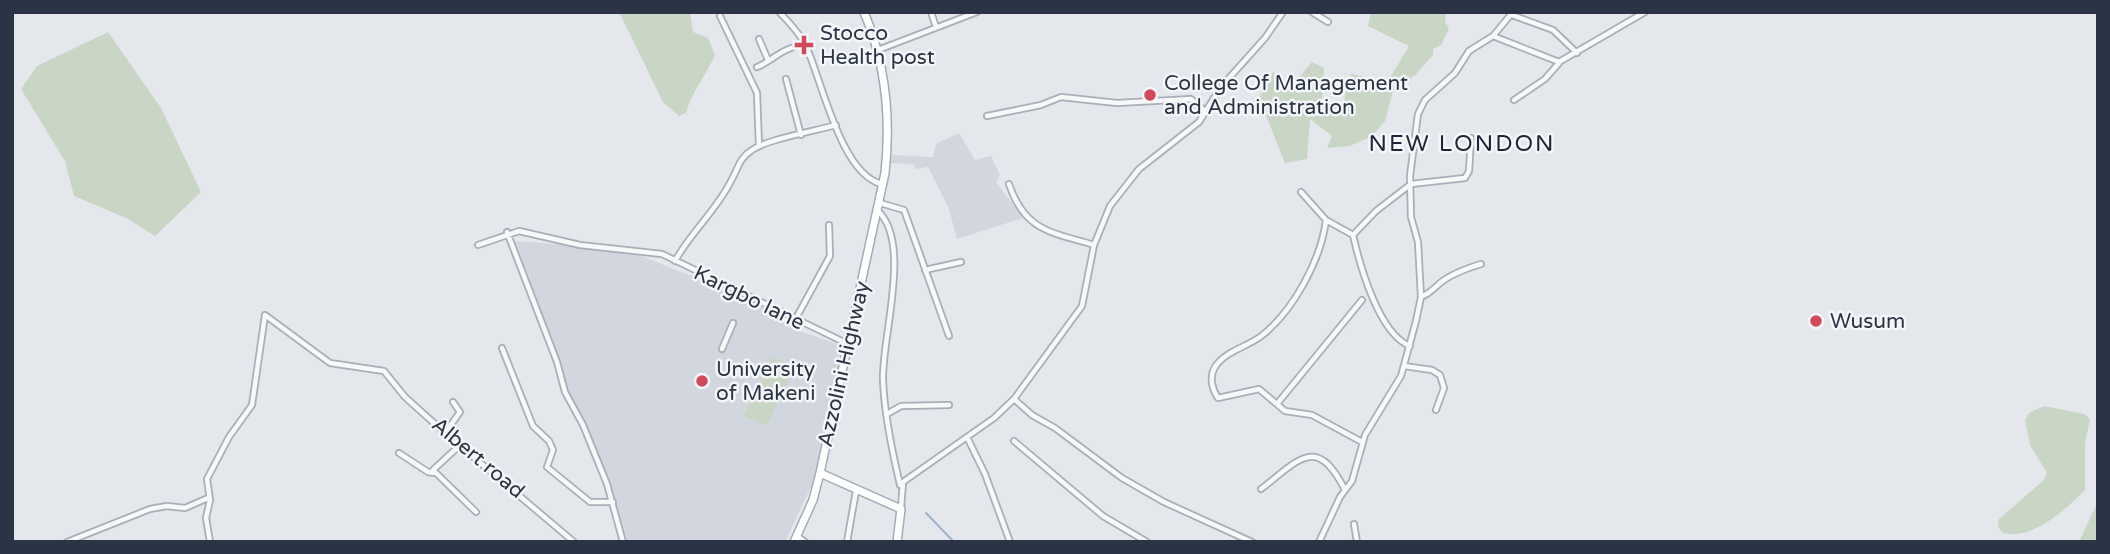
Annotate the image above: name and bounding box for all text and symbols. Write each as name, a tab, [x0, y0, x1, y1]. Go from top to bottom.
place label: Stocco Health post	[820, 21, 935, 70]
marker: Stocco Health post	[794, 35, 814, 55]
place label: College Of Management and Administration	[1164, 71, 1408, 120]
marker: College Of Management and Administration	[1142, 87, 1158, 103]
district label: NEW LONDON	[1368, 130, 1556, 158]
street label: Kargbo lane	[690, 260, 809, 336]
street label: Azzolini Highway	[813, 279, 875, 449]
place label: Wusum	[1830, 309, 1905, 334]
marker: Wusum	[1808, 313, 1824, 329]
place label: University of Makeni	[716, 357, 815, 406]
marker: University of Makeni	[694, 373, 710, 389]
street label: Albert road	[427, 412, 529, 504]

